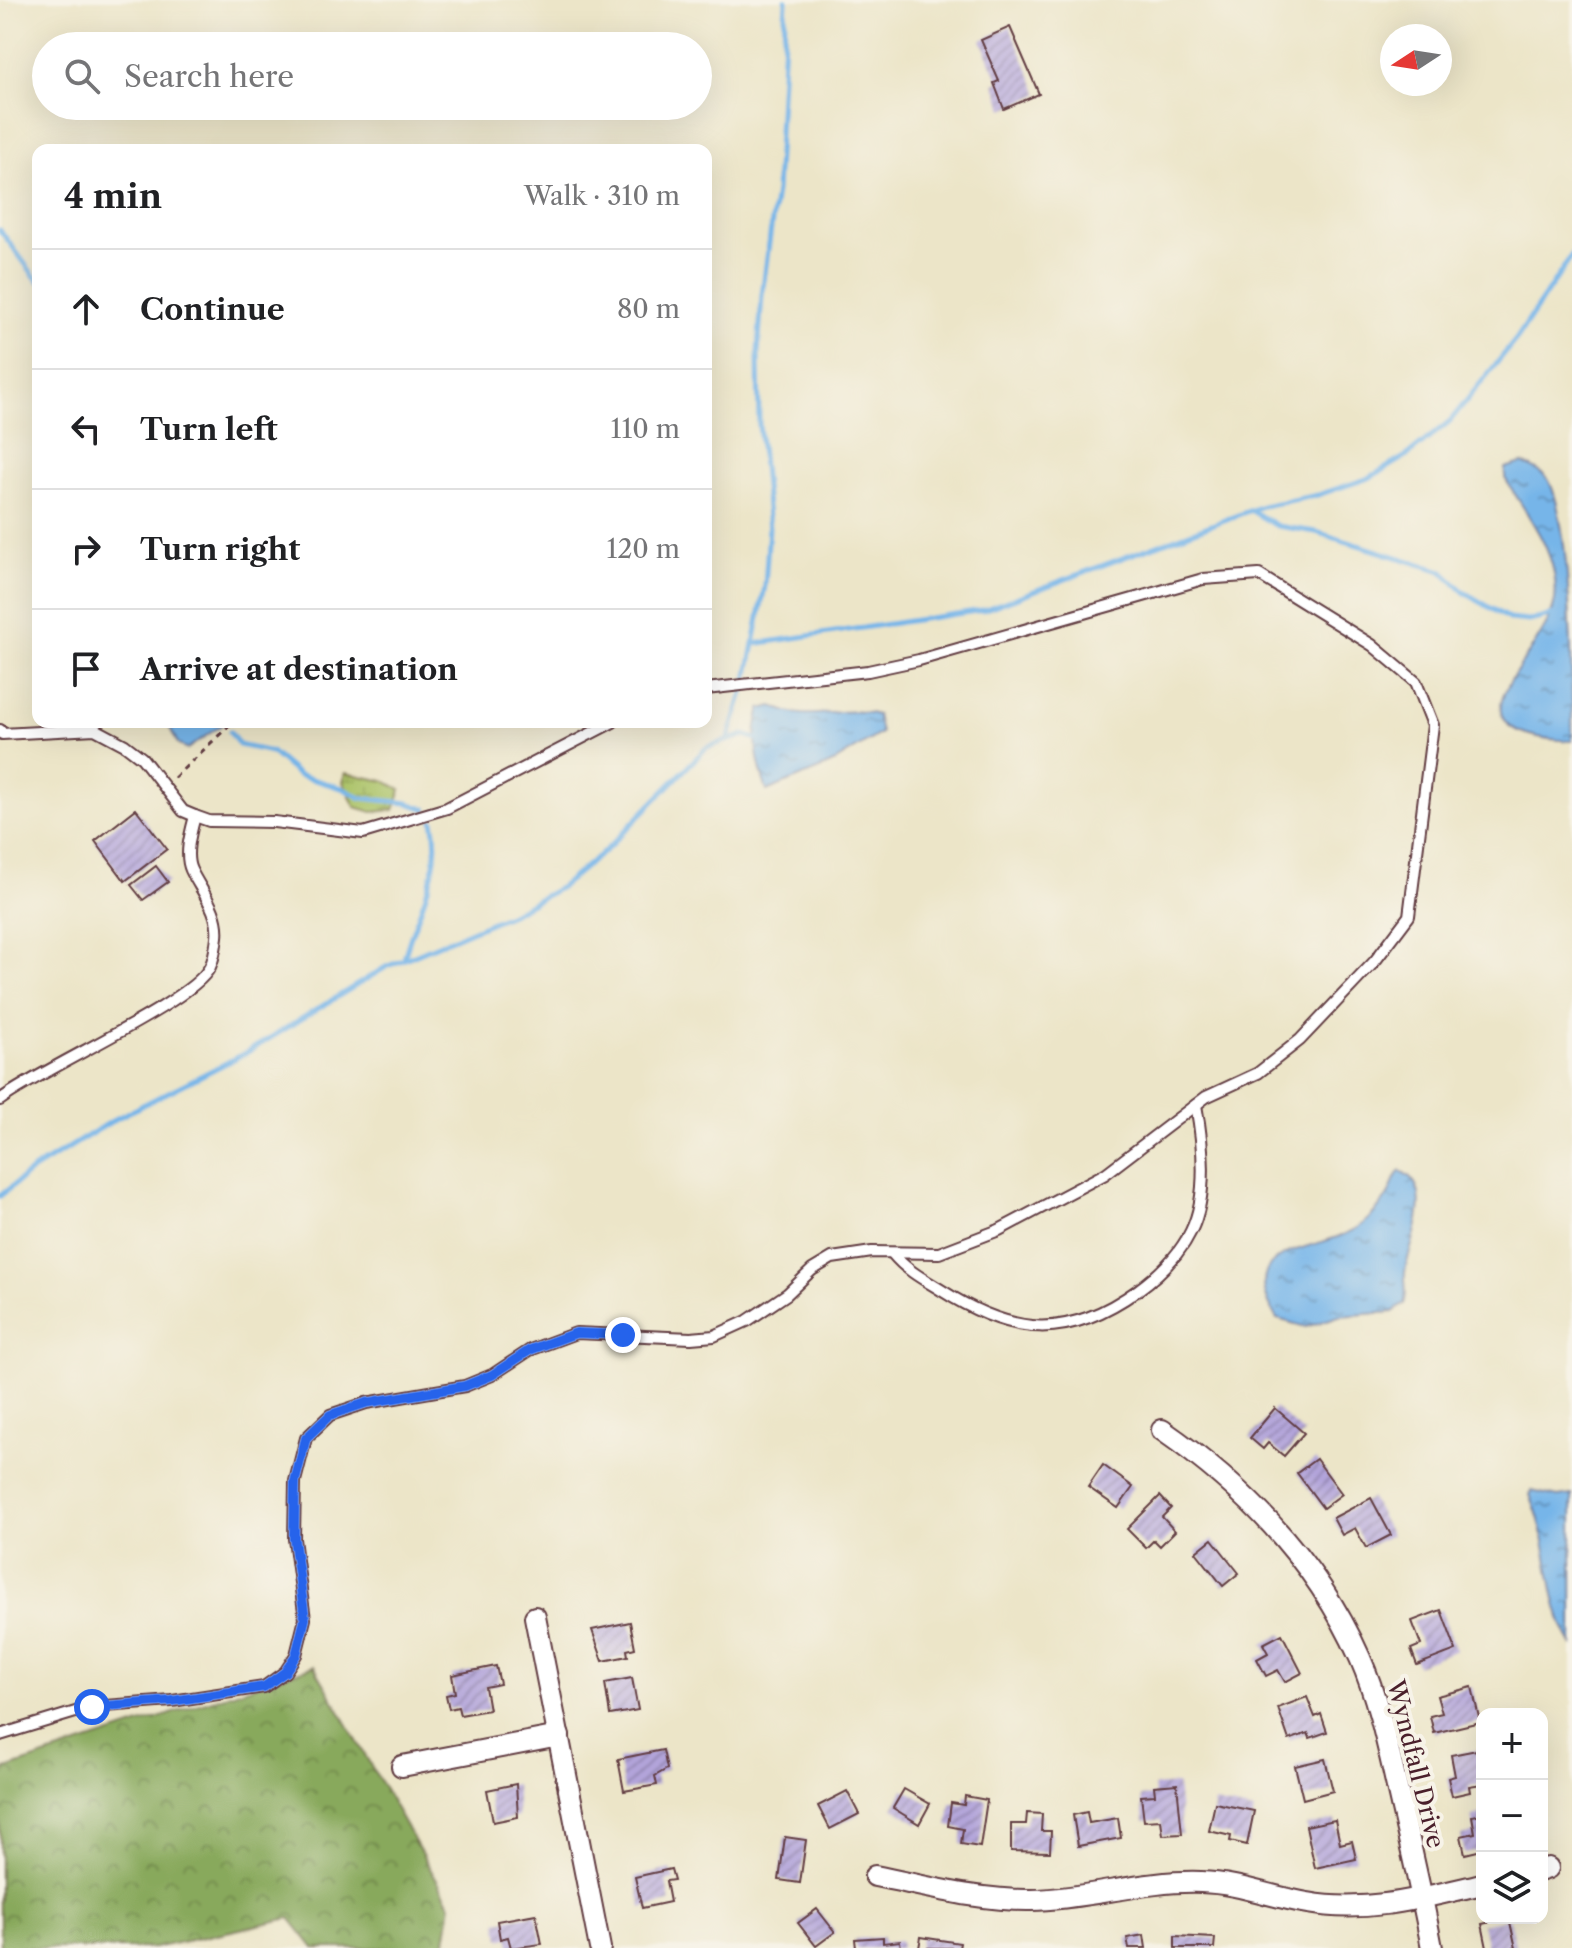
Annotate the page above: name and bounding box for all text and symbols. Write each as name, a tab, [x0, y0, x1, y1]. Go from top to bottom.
north arrow	[1380, 24, 1452, 96]
search box	[32, 32, 712, 120]
icon: search	[60, 54, 104, 98]
text: Search here	[124, 58, 294, 95]
text: 4 min	[64, 175, 162, 217]
text: Walk · 310 m	[524, 180, 680, 212]
icon: ahead	[64, 287, 108, 331]
text: Continue	[140, 291, 285, 328]
text: 80 m	[617, 293, 680, 325]
icon: left	[64, 407, 108, 451]
text: Turn left	[140, 411, 277, 448]
text: 110 m	[611, 413, 680, 445]
icon: right	[64, 527, 108, 571]
text: Turn right	[140, 531, 300, 568]
text: 120 m	[606, 533, 680, 565]
icon: arrive	[64, 647, 108, 691]
text: Arrive at destination	[140, 651, 458, 688]
route end	[605, 1317, 641, 1353]
street label: Wyndfall Drive	[1381, 1676, 1451, 1851]
route start	[74, 1689, 110, 1725]
map controls	[1476, 1708, 1548, 1924]
button: +	[1476, 1708, 1548, 1780]
button: −	[1476, 1780, 1548, 1852]
button: layers	[1476, 1852, 1548, 1924]

